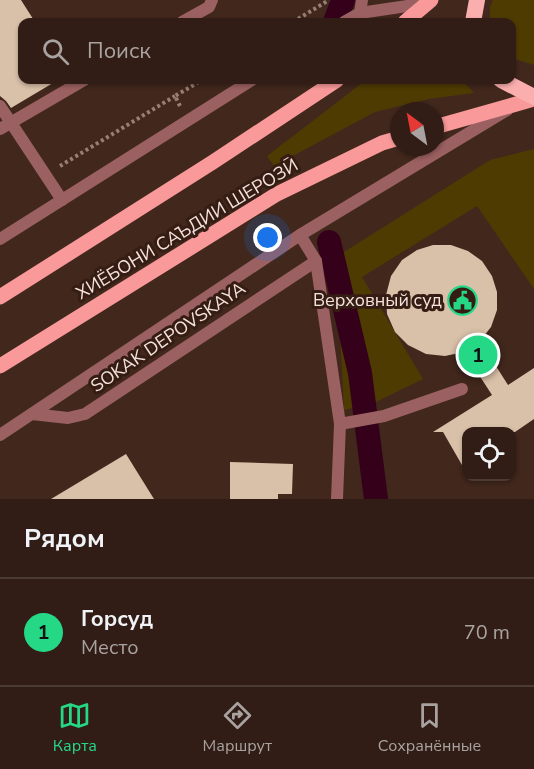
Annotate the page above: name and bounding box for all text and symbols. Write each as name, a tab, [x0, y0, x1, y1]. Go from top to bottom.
search box	[18, 18, 516, 84]
icon: search	[39, 35, 72, 68]
text: Поиск	[87, 36, 151, 66]
north arrow	[390, 102, 444, 156]
street label: ХИЁБОНИ САЪДИИ ШЕРОЗӢ	[72, 153, 302, 305]
your location	[253, 223, 282, 252]
street label: SOKAK DEPOVSKAYA	[86, 276, 250, 398]
public building icon: Верховный суд	[447, 284, 479, 316]
place label: Верховный суд	[313, 288, 442, 312]
pin: 1	[458, 332, 498, 378]
map controls	[462, 427, 516, 481]
button: locate	[462, 427, 516, 481]
text: Рядом	[24, 521, 105, 556]
text: Горсуд	[81, 604, 153, 634]
text: 1	[38, 619, 50, 646]
text: 70 m	[464, 619, 510, 646]
text: Место	[81, 634, 139, 661]
tab: Карта	[53, 699, 97, 757]
tab: Маршрут	[203, 699, 272, 757]
tab: Сохранённые	[378, 699, 481, 757]

